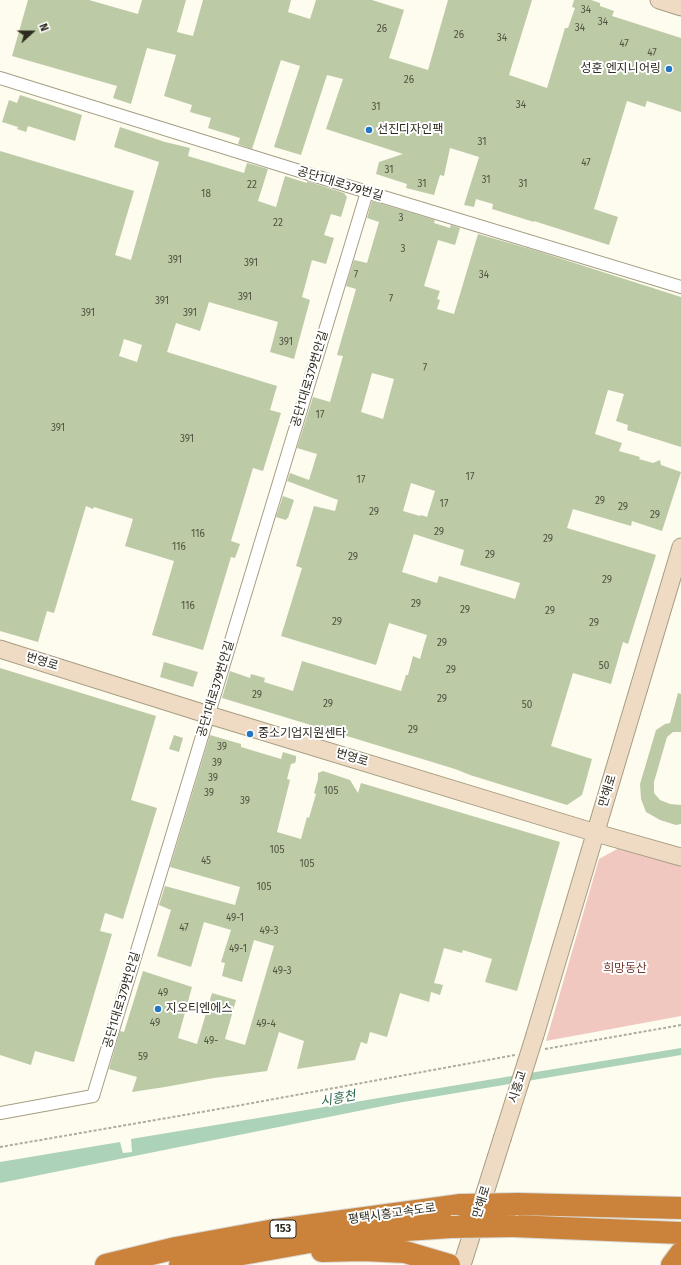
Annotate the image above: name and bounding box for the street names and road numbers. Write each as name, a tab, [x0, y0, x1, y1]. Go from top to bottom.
street label: 공단1대로379번길	[295, 164, 385, 204]
street label: 공단1대로379번안길	[289, 329, 331, 429]
street label: 공단1대로379번안길	[195, 639, 237, 739]
street label: 번영로	[24, 650, 60, 674]
street label: 번영로	[334, 746, 370, 770]
street label: 만해로	[596, 773, 620, 809]
street label: 공단1대로379번안길	[101, 950, 143, 1050]
street label: 시흥교	[506, 1069, 530, 1105]
street label: 만해로	[470, 1184, 494, 1220]
street label: 평택시흥고속도로	[347, 1201, 437, 1227]
road number: 153	[270, 1220, 296, 1238]

